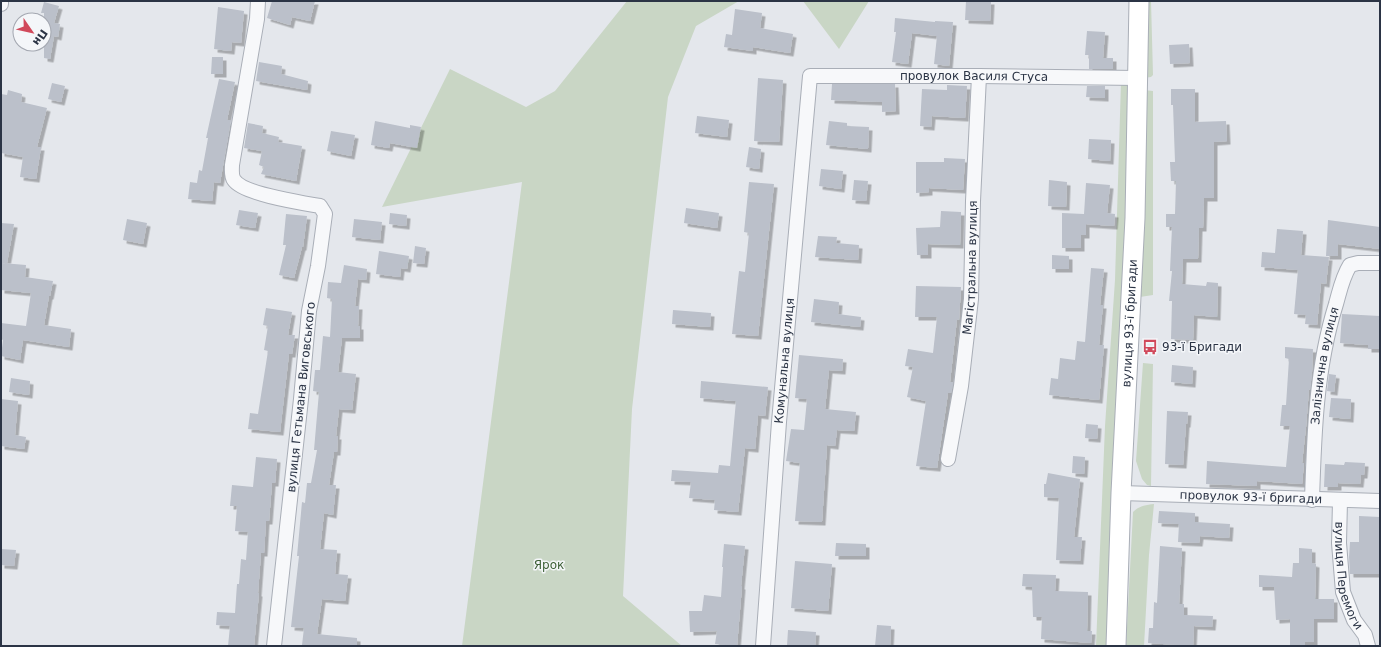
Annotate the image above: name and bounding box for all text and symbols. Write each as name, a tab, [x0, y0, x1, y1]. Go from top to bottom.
north arrow	[12, 12, 52, 52]
text: Пн	[30, 27, 50, 48]
street label: провулок Василя Стуса	[900, 69, 1048, 84]
street label: Магістральна вулиця	[960, 200, 980, 336]
street label: вулиця 93-ї бригади	[1119, 259, 1140, 388]
street label: Комунальна вулиця	[772, 297, 797, 424]
street label: вулиця Гетьмана Виговського	[284, 301, 318, 493]
street label: Залізнична вулиця	[1308, 305, 1342, 425]
bus stop icon: 93-ї Бригади	[1141, 338, 1159, 356]
place label: 93-ї Бригади	[1162, 340, 1242, 354]
street label: провулок 93-ї бригади	[1179, 488, 1322, 506]
street label: вулиця Перемоги	[1332, 521, 1366, 632]
park label: Ярок	[534, 558, 564, 572]

